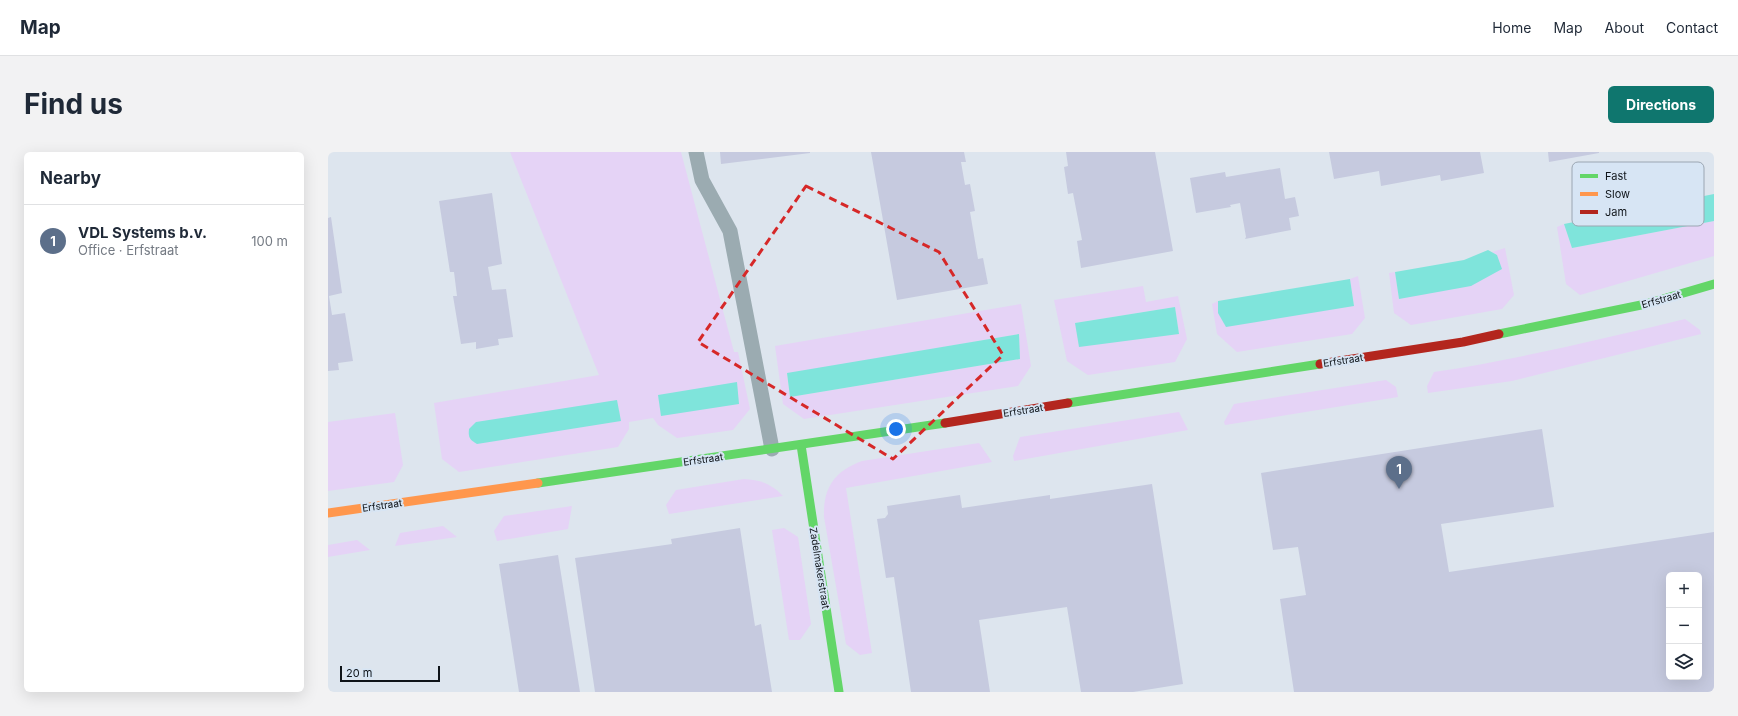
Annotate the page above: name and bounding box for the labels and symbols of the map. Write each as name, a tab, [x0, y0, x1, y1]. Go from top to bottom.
legend	[1572, 162, 1704, 226]
text: Fast	[1605, 169, 1627, 183]
text: Slow	[1605, 187, 1630, 201]
text: Jam	[1605, 205, 1627, 219]
street label: Erfstraat	[1640, 287, 1683, 310]
street label: Erfstraat	[1322, 351, 1365, 369]
street label: Erfstraat	[1002, 401, 1045, 419]
your location	[886, 419, 906, 439]
street label: Erfstraat	[682, 450, 724, 468]
pin: 1	[1386, 456, 1412, 489]
street label: Erfstraat	[361, 496, 403, 514]
street label: Zadelmakerstraat	[808, 526, 832, 610]
scale bar	[340, 664, 440, 683]

